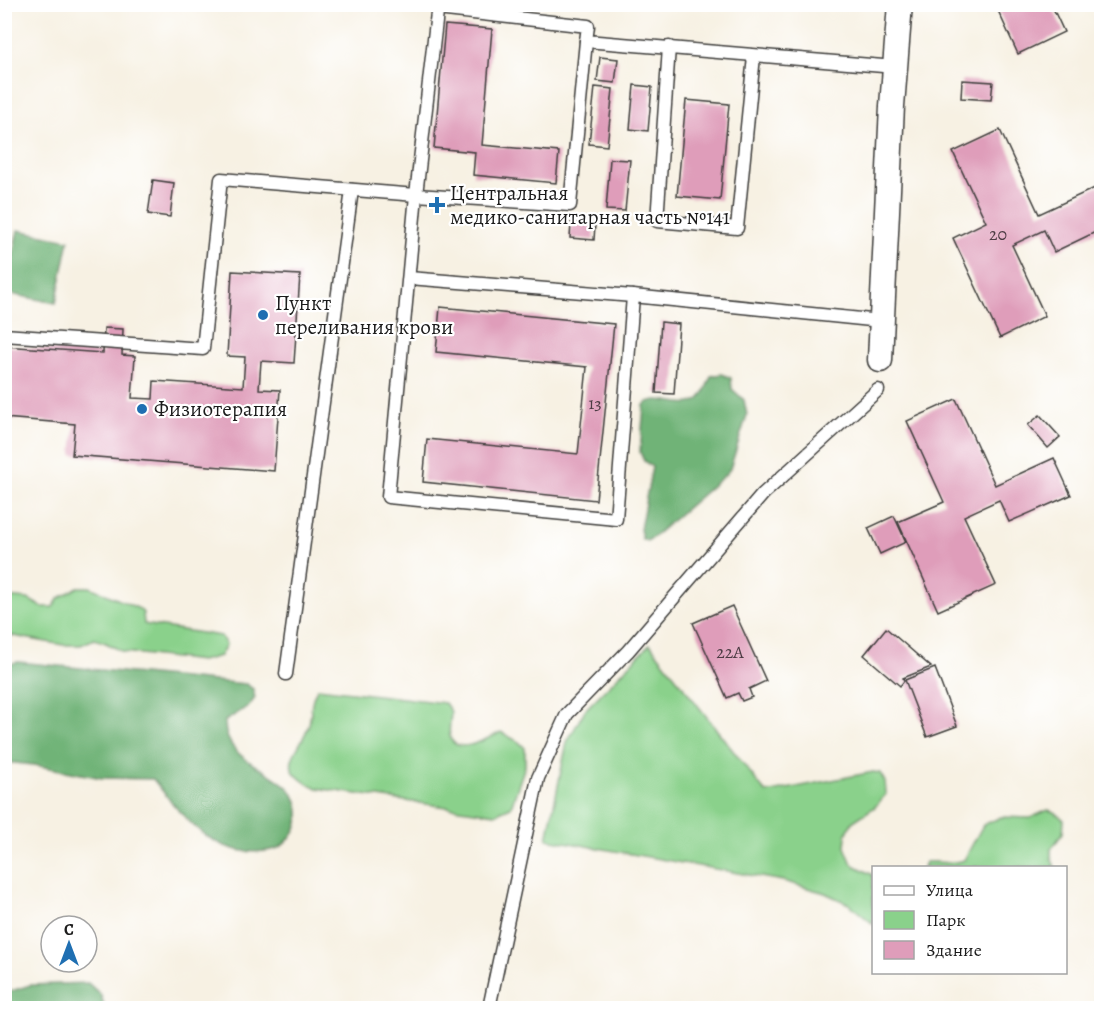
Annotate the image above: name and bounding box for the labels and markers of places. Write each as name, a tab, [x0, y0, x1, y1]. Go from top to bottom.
place label: Центральная медико-санитарная часть №141	[450, 179, 730, 231]
marker: Центральная медико-санитарная часть №141	[428, 196, 446, 214]
place label: Пункт переливания крови	[275, 289, 453, 341]
marker: Пункт переливания крови	[256, 308, 270, 322]
place label: Физиотерапия	[154, 395, 287, 423]
marker: Физиотерапия	[135, 402, 149, 416]

